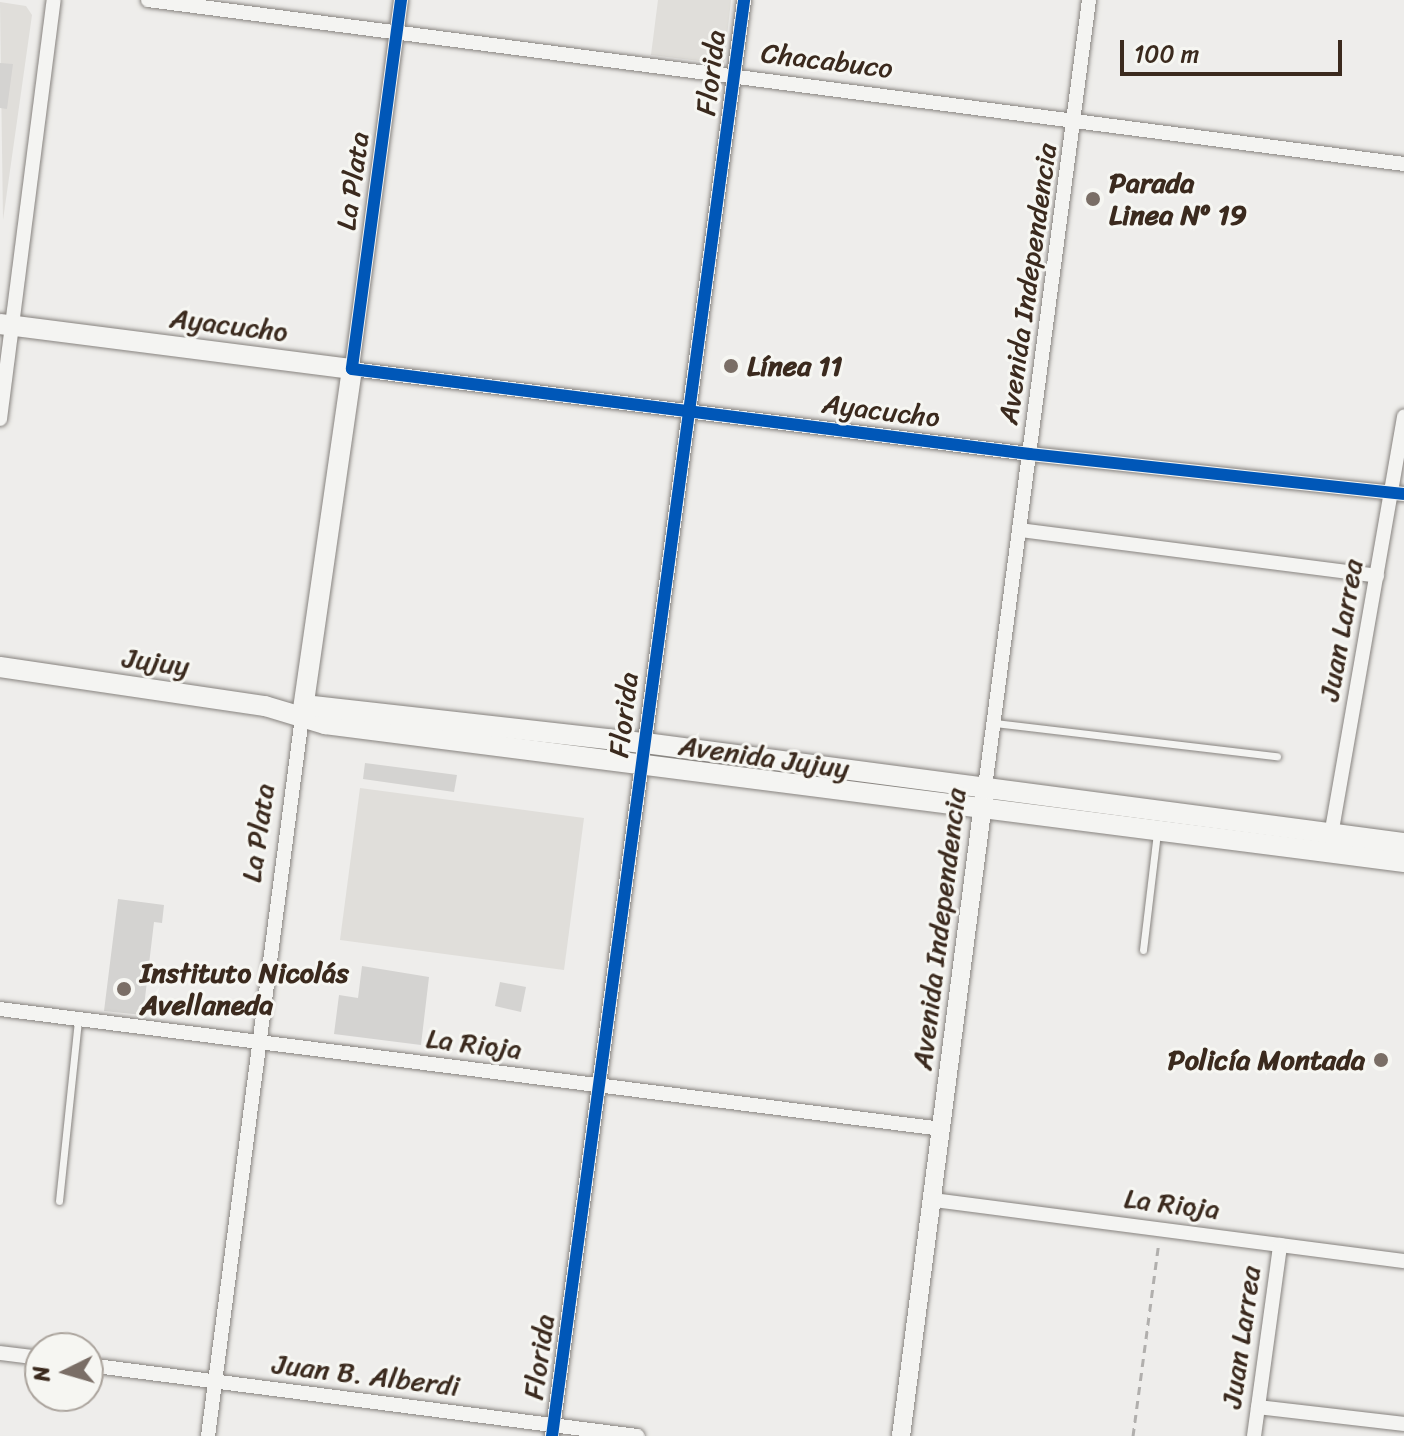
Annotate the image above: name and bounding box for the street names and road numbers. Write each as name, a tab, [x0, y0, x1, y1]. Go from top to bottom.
street label: Florida	[689, 29, 733, 117]
street label: Chacabuco	[759, 36, 895, 86]
street label: La Plata	[329, 129, 377, 233]
street label: Avenida Independencia	[992, 141, 1064, 427]
street label: Ayacucho	[168, 301, 290, 349]
street label: Ayacucho	[820, 387, 942, 435]
street label: Juan Larrea	[1312, 557, 1370, 703]
street label: Jujuy	[121, 641, 191, 683]
street label: Florida	[602, 671, 646, 759]
street label: Avenida Jujuy	[677, 728, 851, 786]
street label: La Plata	[234, 781, 282, 885]
street label: Avenida Independencia	[905, 786, 973, 1072]
street label: La Rioja	[424, 1021, 524, 1067]
street label: La Rioja	[1122, 1181, 1222, 1227]
street label: Juan Larrea	[1214, 1264, 1268, 1410]
street label: Florida	[516, 1312, 562, 1402]
street label: Juan B. Alberdi	[271, 1347, 461, 1403]

